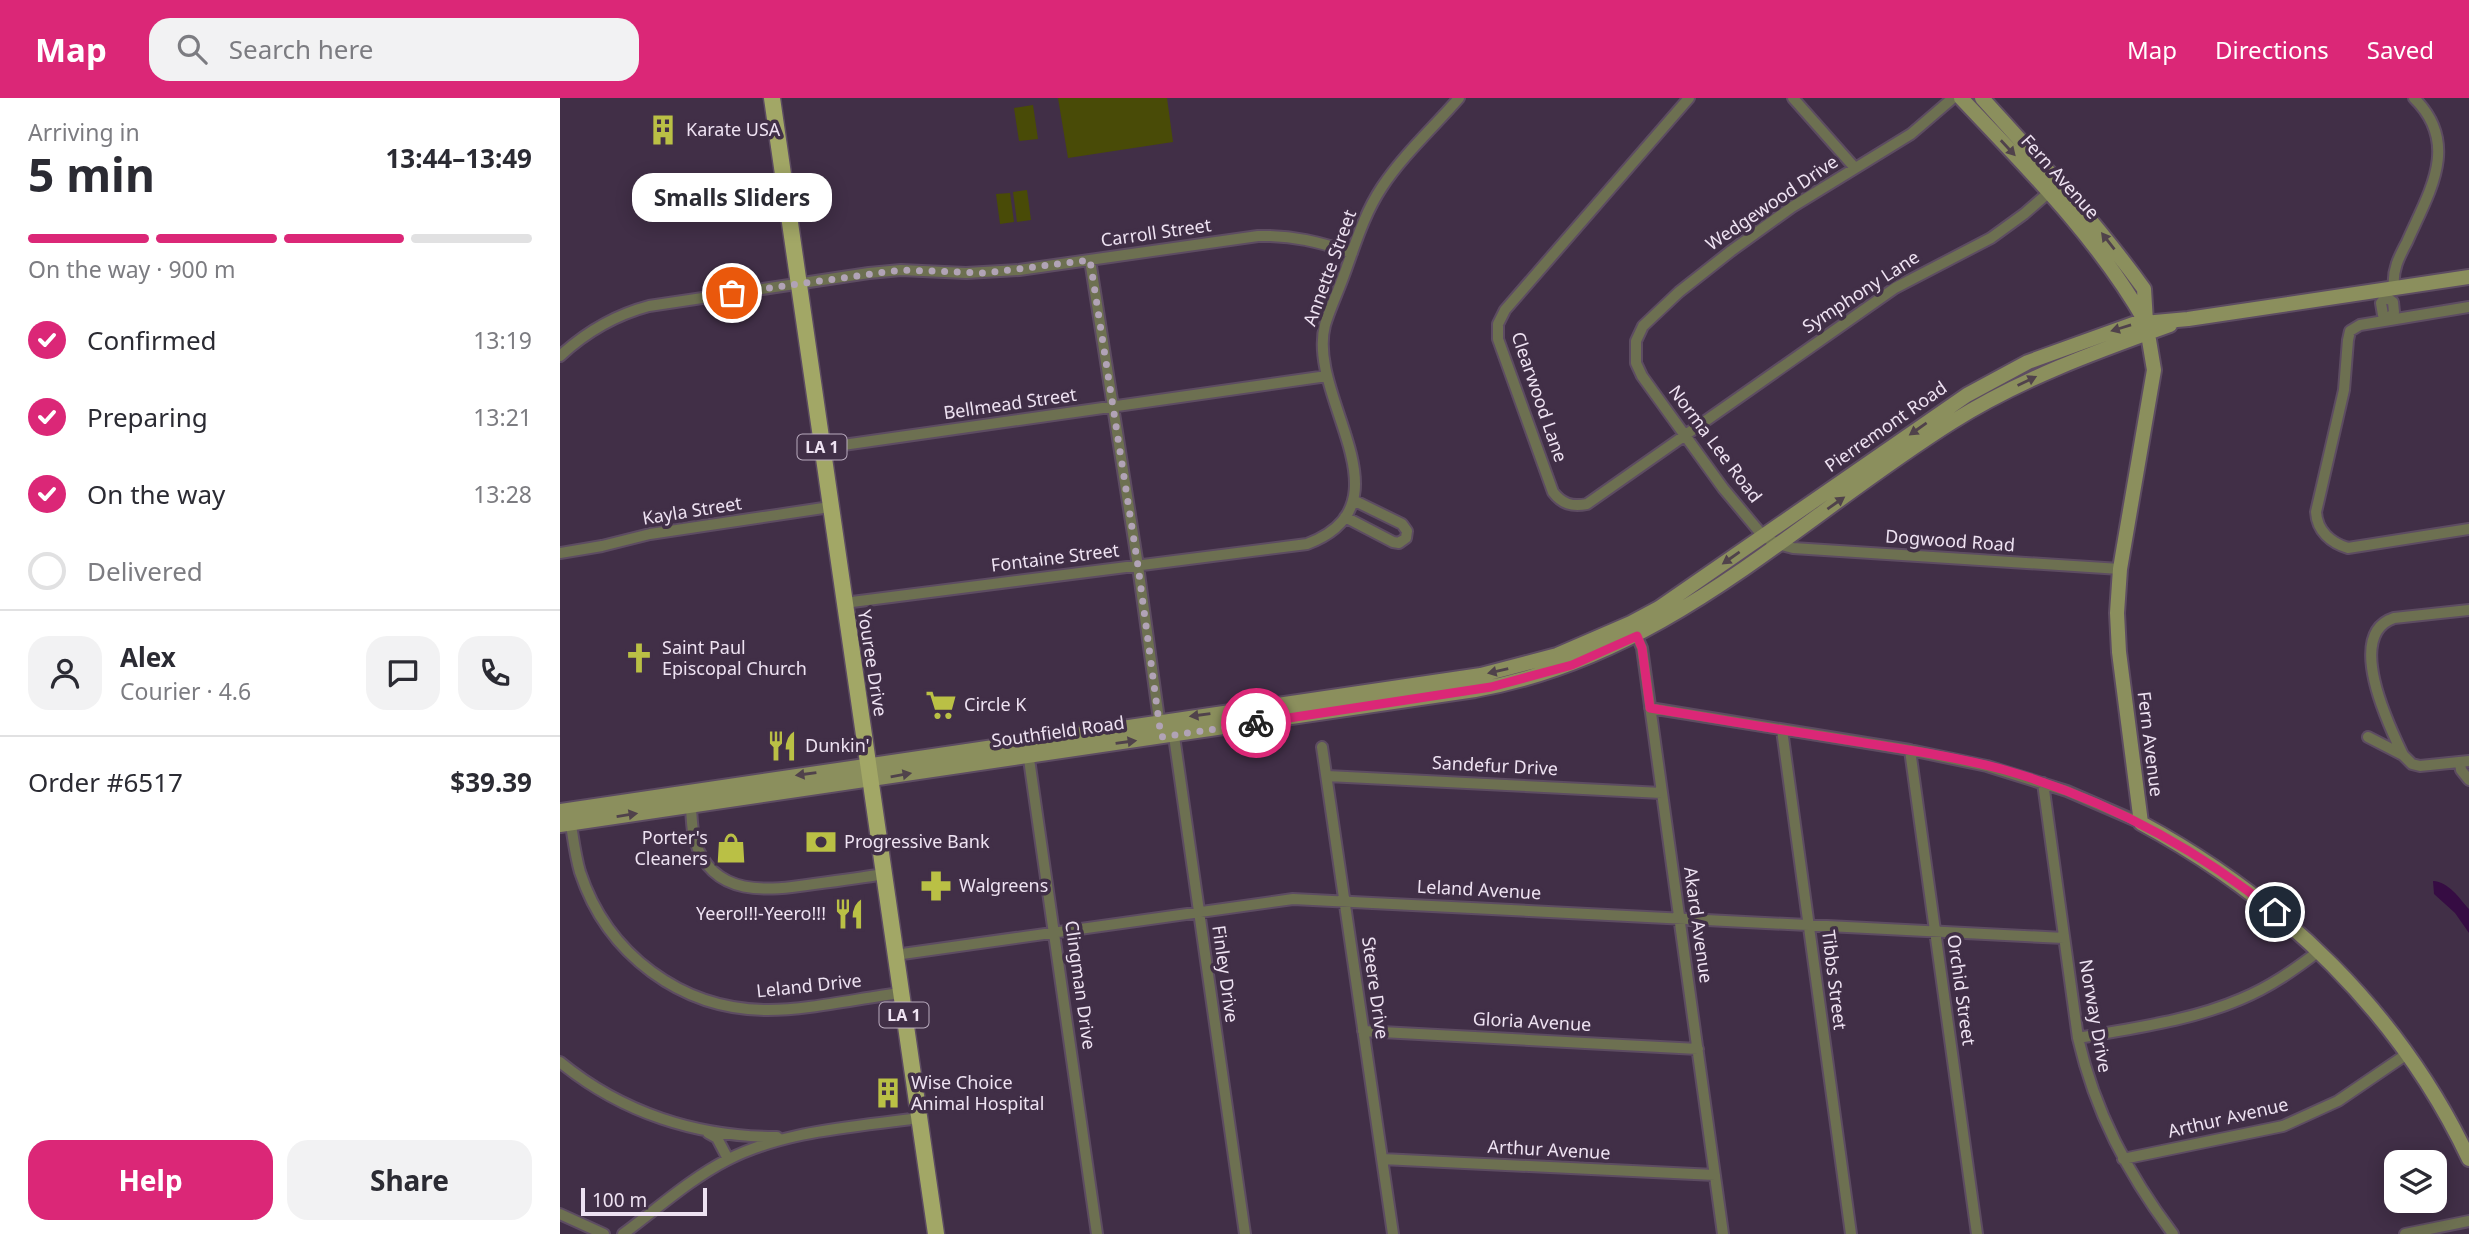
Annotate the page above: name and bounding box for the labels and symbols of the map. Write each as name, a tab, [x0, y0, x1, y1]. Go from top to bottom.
building icon: Karate USA	[646, 113, 680, 147]
place label: Karate USA	[686, 117, 781, 141]
street label: Fern Avenue	[2016, 129, 2105, 224]
one-way arrow	[1999, 139, 2015, 156]
street label: Wedgewood Drive	[1701, 149, 1842, 255]
callout: Smalls Sliders	[632, 174, 832, 223]
street label: Annette Street	[1297, 206, 1361, 329]
street label: Carroll Street	[1099, 212, 1213, 252]
one-way arrow	[2101, 233, 2116, 251]
street label: Symphony Lane	[1797, 244, 1924, 338]
pin	[702, 263, 762, 323]
one-way arrow	[2110, 323, 2131, 334]
street label: Clearwood Lane	[1506, 328, 1573, 465]
street label: Pierremont Road	[1820, 375, 1951, 477]
one-way arrow	[2017, 375, 2037, 387]
street label: Norma Lee Road	[1664, 380, 1768, 507]
street label: Bellmead Street	[942, 382, 1078, 424]
one-way arrow	[1908, 422, 1928, 435]
road number: LA 1	[798, 434, 846, 460]
street label: Kayla Street	[641, 490, 744, 530]
one-way arrow	[1827, 496, 1845, 510]
street label: Dogwood Road	[1884, 523, 2016, 557]
street label: Fontaine Street	[989, 537, 1121, 577]
one-way arrow	[1722, 551, 1740, 565]
street label: Youree Drive	[853, 608, 893, 718]
place label: Saint Paul Episcopal Church	[662, 635, 807, 680]
church icon: Saint Paul Episcopal Church	[622, 641, 656, 675]
one-way arrow	[1487, 666, 1509, 677]
supermarket icon: Circle K	[924, 688, 958, 722]
courier	[1221, 688, 1291, 758]
street label: Fern Avenue	[2133, 690, 2169, 798]
place label: Circle K	[964, 692, 1027, 716]
street label: Southfield Road	[990, 710, 1126, 752]
one-way arrow	[1189, 710, 1211, 721]
restaurant icon: Dunkin'	[765, 729, 799, 763]
place label: Dunkin'	[805, 733, 870, 757]
one-way arrow	[1115, 736, 1137, 747]
street label: Sandefur Drive	[1431, 750, 1559, 780]
one-way arrow	[795, 769, 817, 780]
one-way arrow	[890, 769, 912, 780]
one-way arrow	[617, 809, 639, 820]
place label: Porter's Cleaners	[634, 825, 708, 870]
bank icon: Progressive Bank	[804, 825, 838, 859]
place label: Progressive Bank	[844, 829, 990, 853]
shop icon: Porter's Cleaners	[714, 831, 748, 865]
street label: Akard Avenue	[1679, 865, 1719, 985]
pharmacy icon: Walgreens	[919, 869, 953, 903]
place label: Walgreens	[959, 873, 1048, 897]
street label: Leland Avenue	[1416, 874, 1542, 904]
pin	[2245, 882, 2305, 942]
restaurant icon: Yeero!!!-Yeero!!!	[832, 897, 866, 931]
place label: Yeero!!!-Yeero!!!	[696, 901, 826, 925]
street label: Clingman Drive	[1060, 919, 1102, 1051]
street label: Finley Drive	[1207, 924, 1245, 1024]
street label: Tibbs Street	[1817, 929, 1853, 1032]
street label: Orchid Street	[1942, 933, 1982, 1047]
street label: Steere Drive	[1357, 935, 1395, 1041]
street label: Norway Drive	[2074, 957, 2118, 1074]
street label: Leland Drive	[755, 968, 863, 1002]
road number: LA 1	[880, 1002, 928, 1028]
street label: Gloria Avenue	[1472, 1006, 1592, 1036]
place label: Wise Choice Animal Hospital	[911, 1070, 1044, 1115]
building icon: Wise Choice Animal Hospital	[871, 1076, 905, 1110]
street label: Arthur Avenue	[2165, 1091, 2290, 1143]
street label: Arthur Avenue	[1487, 1134, 1611, 1164]
scale bar	[581, 1185, 707, 1217]

